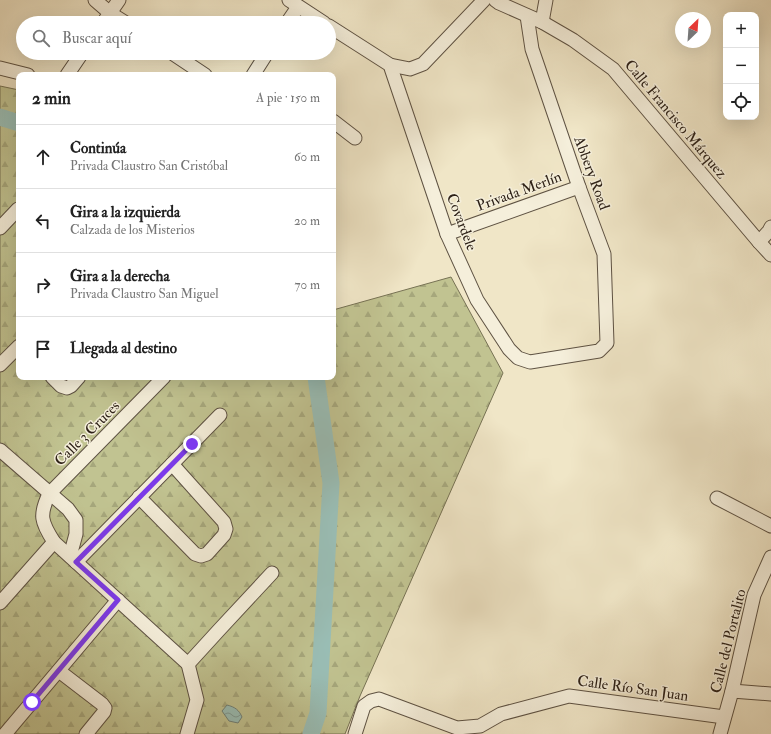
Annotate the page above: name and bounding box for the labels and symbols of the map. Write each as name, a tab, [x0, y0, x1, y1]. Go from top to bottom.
north arrow	[675, 12, 711, 48]
street label: Calle Francisco Márquez	[620, 56, 731, 183]
street label: Abbery Road	[569, 133, 614, 213]
street label: Privada Merlín	[474, 167, 565, 216]
street label: Covardele	[442, 191, 481, 254]
street label: Calle 3 Cruces	[51, 397, 124, 470]
route end	[183, 435, 201, 453]
street label: Calle del Portalito	[706, 587, 751, 695]
street label: Calle Río San Juan	[576, 671, 690, 707]
route start	[23, 693, 41, 711]

